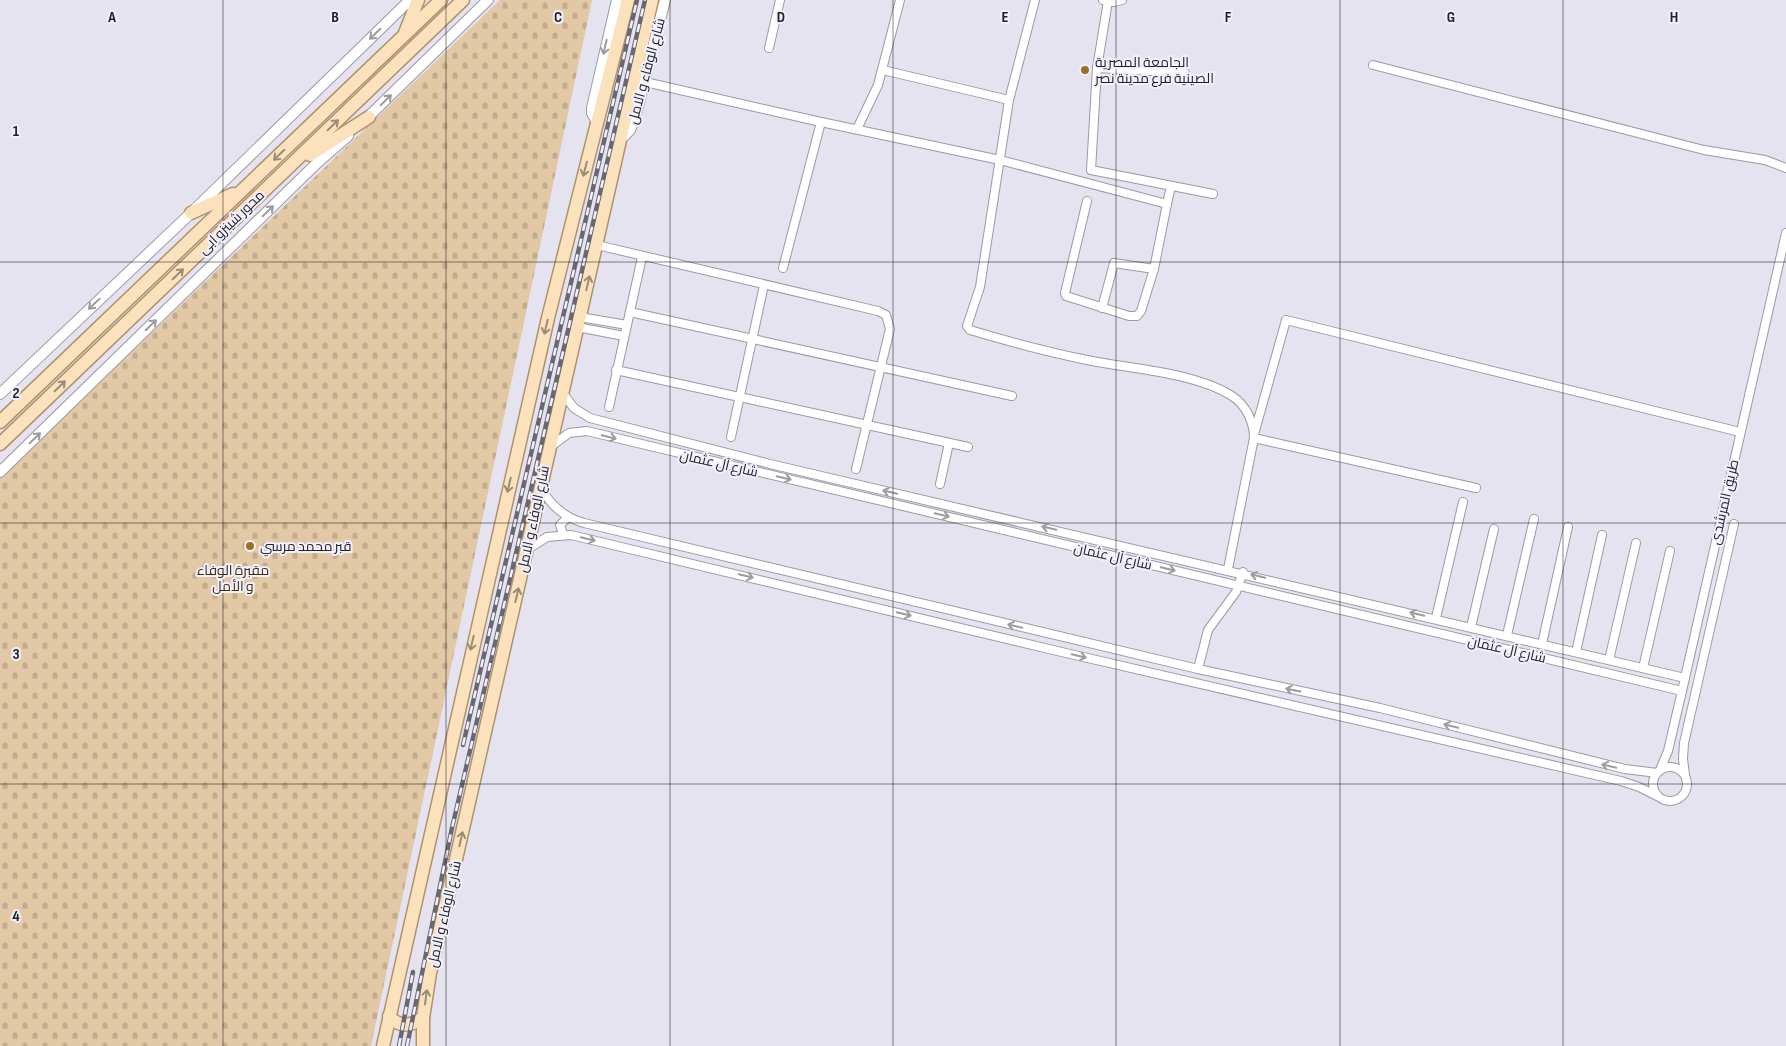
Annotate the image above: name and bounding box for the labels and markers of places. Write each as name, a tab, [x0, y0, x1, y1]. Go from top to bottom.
place label: الجامعة المصرية الصينية فرع مدينة نصر	[1094, 54, 1214, 87]
marker: الجامعة المصرية الصينية فرع مدينة نصر	[1079, 64, 1091, 76]
place label: قبر محمد مرسي	[260, 538, 351, 557]
marker: قبر محمد مرسي	[244, 540, 256, 552]

